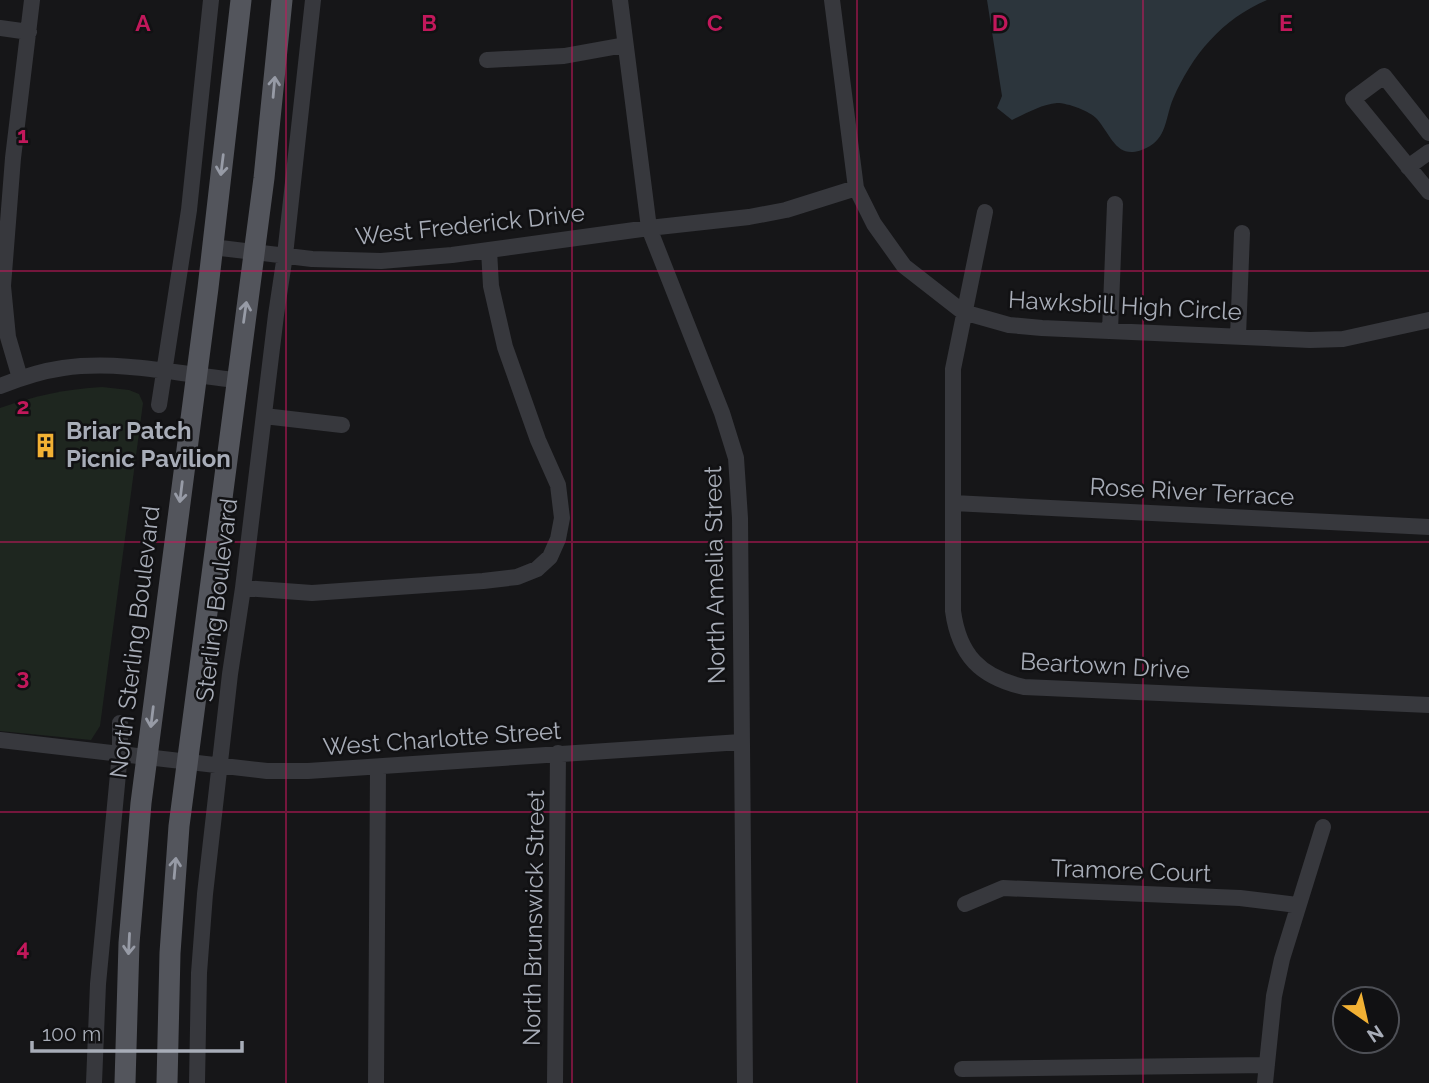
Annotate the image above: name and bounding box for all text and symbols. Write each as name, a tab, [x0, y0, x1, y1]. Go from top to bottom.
text: A	[135, 9, 151, 36]
text: B	[421, 9, 437, 36]
text: C	[707, 9, 723, 36]
text: D	[992, 9, 1008, 36]
text: E	[1279, 9, 1293, 36]
one-way arrow	[268, 76, 281, 98]
text: 1	[17, 121, 29, 148]
one-way arrow	[216, 153, 229, 176]
street label: West Frederick Drive	[354, 198, 586, 251]
street label: Hawksbill High Circle	[1007, 285, 1243, 326]
one-way arrow	[239, 301, 252, 324]
text: 2	[17, 392, 29, 419]
place label: Briar Patch Picnic Pavilion	[66, 416, 231, 473]
building icon: Briar Patch Picnic Pavilion	[32, 431, 60, 459]
street label: North Amelia Street	[698, 466, 731, 684]
street label: Rose River Terrace	[1089, 472, 1295, 511]
one-way arrow	[174, 480, 187, 503]
street label: Sterling Boulevard	[190, 497, 243, 703]
street label: North Sterling Boulevard	[103, 504, 166, 780]
street label: Beartown Drive	[1019, 647, 1191, 684]
text: 3	[17, 663, 29, 690]
one-way arrow	[145, 706, 158, 728]
street label: West Charlotte Street	[322, 716, 562, 761]
street label: North Brunswick Street	[517, 790, 550, 1046]
street label: Tramore Court	[1051, 853, 1211, 888]
one-way arrow	[169, 857, 182, 880]
one-way arrow	[123, 932, 136, 955]
text: 4	[16, 934, 30, 961]
north arrow	[1331, 985, 1401, 1055]
scale bar	[32, 1010, 242, 1054]
text: 100 m	[42, 1021, 101, 1046]
text: N	[1363, 1021, 1388, 1047]

